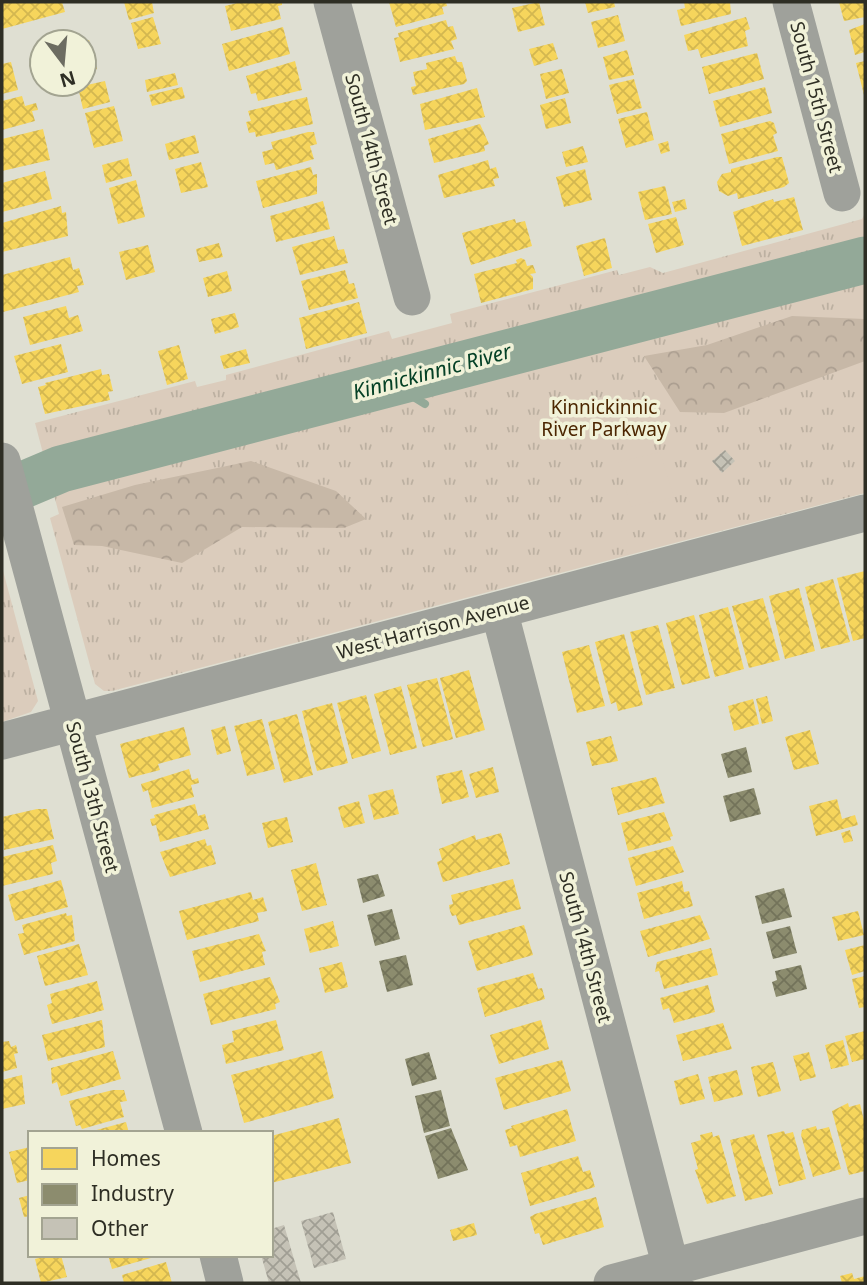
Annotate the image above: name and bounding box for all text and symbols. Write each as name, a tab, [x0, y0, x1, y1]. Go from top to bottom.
street label: South 15th Street	[784, 19, 850, 176]
north arrow	[28, 28, 98, 98]
text: N	[57, 65, 79, 94]
street label: South 14th Street	[339, 71, 405, 228]
water label: Kinnickinnic River	[349, 336, 516, 406]
park label: Kinnickinnic River Parkway	[541, 394, 667, 442]
street label: West Harrison Avenue	[334, 589, 532, 665]
street label: South 13th Street	[60, 719, 126, 876]
street label: South 14th Street	[553, 869, 619, 1026]
legend	[28, 1131, 273, 1257]
text: Homes	[91, 1144, 161, 1172]
text: Industry	[91, 1179, 174, 1207]
text: Other	[91, 1214, 149, 1242]

